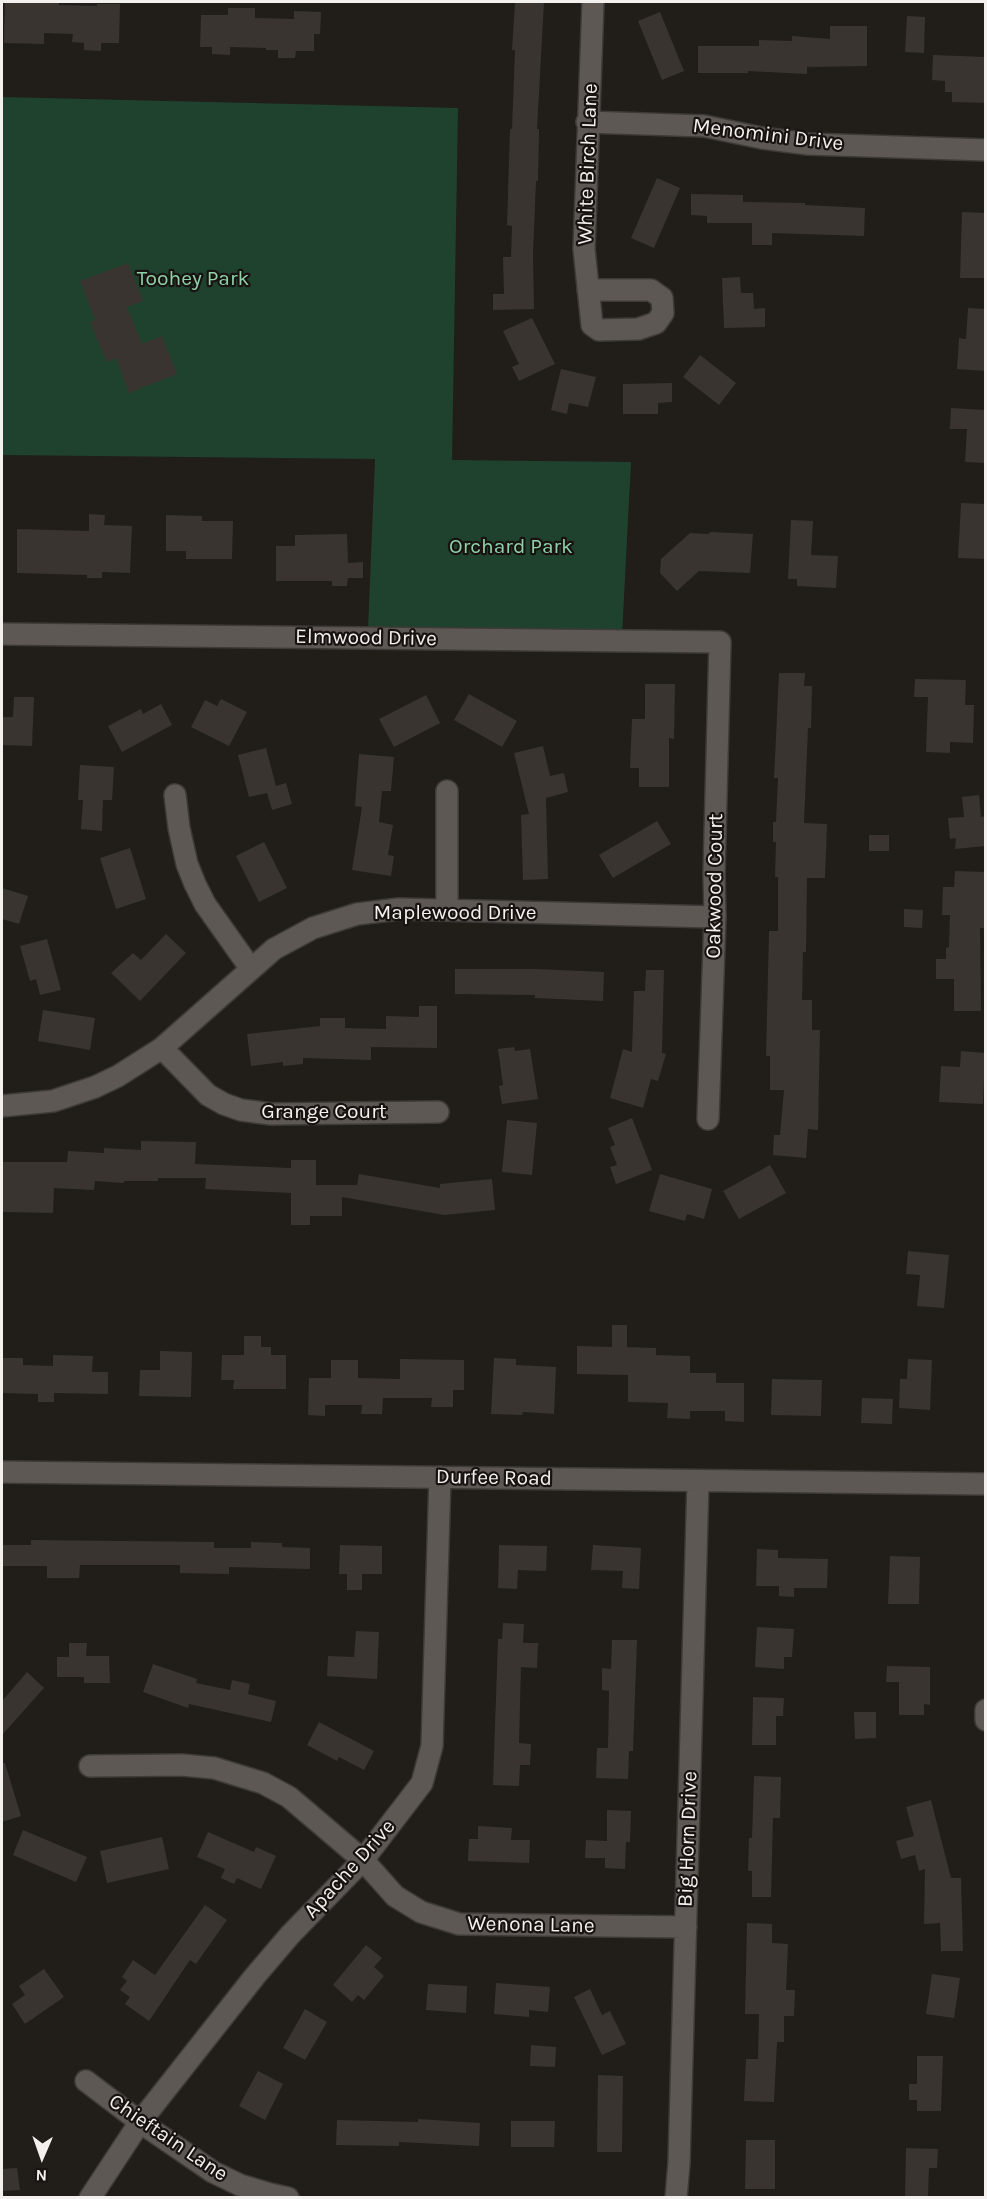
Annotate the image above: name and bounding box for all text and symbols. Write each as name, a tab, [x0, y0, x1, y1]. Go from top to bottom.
street label: White Birch Lane	[573, 83, 603, 245]
street label: Menomini Drive	[691, 113, 845, 157]
park label: Toohey Park	[137, 266, 249, 292]
park label: Orchard Park	[449, 534, 573, 560]
street label: Elmwood Drive	[295, 624, 437, 652]
street label: Oakwood Court	[701, 813, 729, 959]
street label: Maplewood Drive	[374, 900, 536, 926]
street label: Grange Court	[261, 1099, 387, 1125]
street label: Durfee Road	[436, 1464, 552, 1492]
street label: Big Horn Drive	[673, 1771, 703, 1907]
street label: Apache Drive	[299, 1814, 401, 1924]
street label: Wenona Lane	[467, 1911, 595, 1939]
street label: Chieftain Lane	[104, 2089, 232, 2187]
north arrow	[12, 2127, 72, 2187]
text: N	[35, 2166, 47, 2185]

